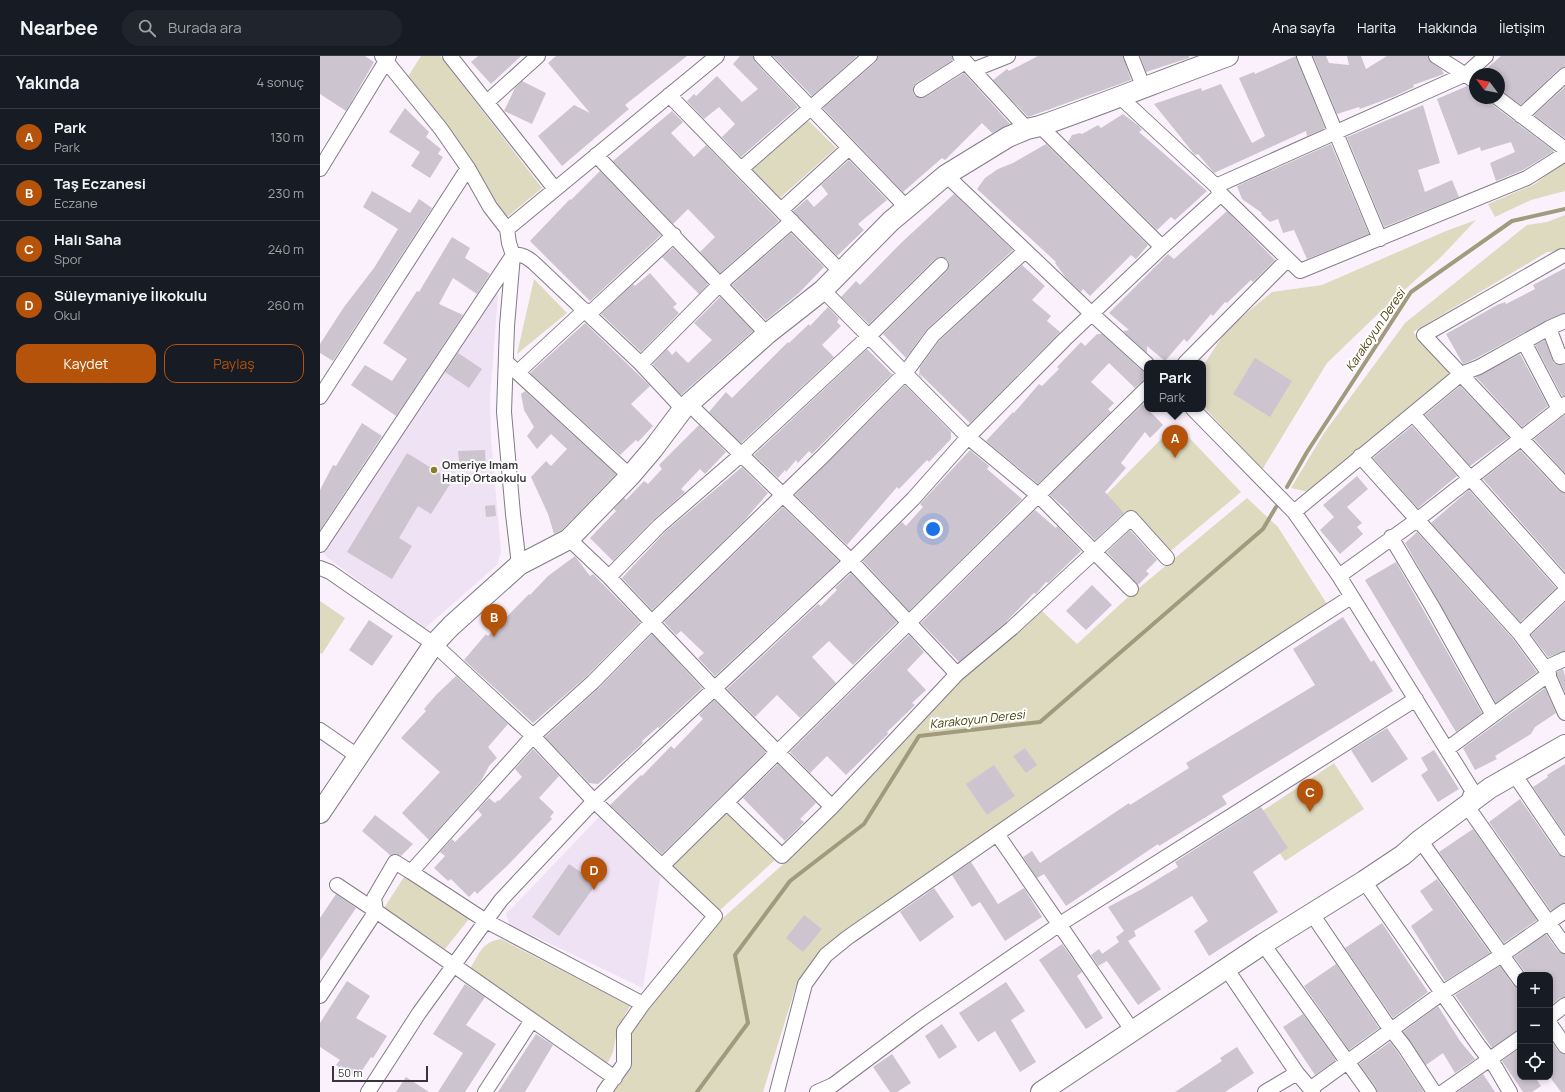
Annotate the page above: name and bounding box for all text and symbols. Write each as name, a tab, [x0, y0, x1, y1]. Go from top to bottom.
search box	[122, 10, 402, 46]
text: Nearbee	[20, 15, 98, 41]
icon: search	[136, 17, 158, 39]
text: Burada ara	[168, 17, 242, 38]
text: Ana sayfa	[1272, 18, 1335, 37]
text: Harita	[1357, 18, 1396, 37]
text: Hakkında	[1418, 18, 1477, 37]
text: İletişim	[1499, 18, 1545, 37]
north arrow	[1469, 68, 1505, 104]
text: Yakında	[16, 71, 80, 94]
text: 4 sonuç	[257, 73, 304, 91]
text: Park	[54, 117, 86, 138]
text: A	[25, 128, 33, 146]
text: 130 m	[270, 128, 304, 146]
text: Park	[54, 138, 80, 156]
text: Taş Eczanesi	[54, 173, 146, 194]
text: B	[25, 184, 33, 202]
text: 230 m	[268, 184, 304, 202]
text: Eczane	[54, 194, 98, 212]
text: Halı Saha	[54, 229, 121, 250]
text: C	[24, 240, 34, 258]
text: 240 m	[268, 240, 304, 258]
text: Spor	[54, 250, 82, 268]
water label: Karakoyun Deresi	[1341, 284, 1410, 374]
text: Süleymaniye İlkokulu	[54, 285, 207, 306]
text: D	[24, 296, 34, 314]
text: 260 m	[267, 296, 304, 314]
text: Okul	[54, 306, 81, 324]
button: Kaydet	[16, 344, 156, 383]
button: Paylaş	[164, 344, 304, 383]
popup	[1144, 360, 1206, 412]
text: Park	[1159, 367, 1191, 388]
text: Park	[1159, 388, 1185, 406]
pin: A	[1162, 425, 1188, 458]
place label: Omeriye Imam Hatip Ortaokulu	[442, 457, 527, 485]
marker: Omeriye Imam Hatip Ortaokulu	[429, 465, 439, 475]
your location	[923, 519, 943, 539]
pin: B	[481, 604, 507, 637]
water label: Karakoyun Deresi	[929, 705, 1028, 732]
pin: C	[1297, 779, 1323, 812]
pin: D	[581, 857, 607, 890]
map controls	[1517, 972, 1553, 1080]
button: +	[1517, 972, 1553, 1008]
button: −	[1517, 1008, 1553, 1044]
button: locate	[1517, 1044, 1553, 1080]
scale bar	[332, 1064, 428, 1083]
text: 50 m	[338, 1065, 363, 1080]

